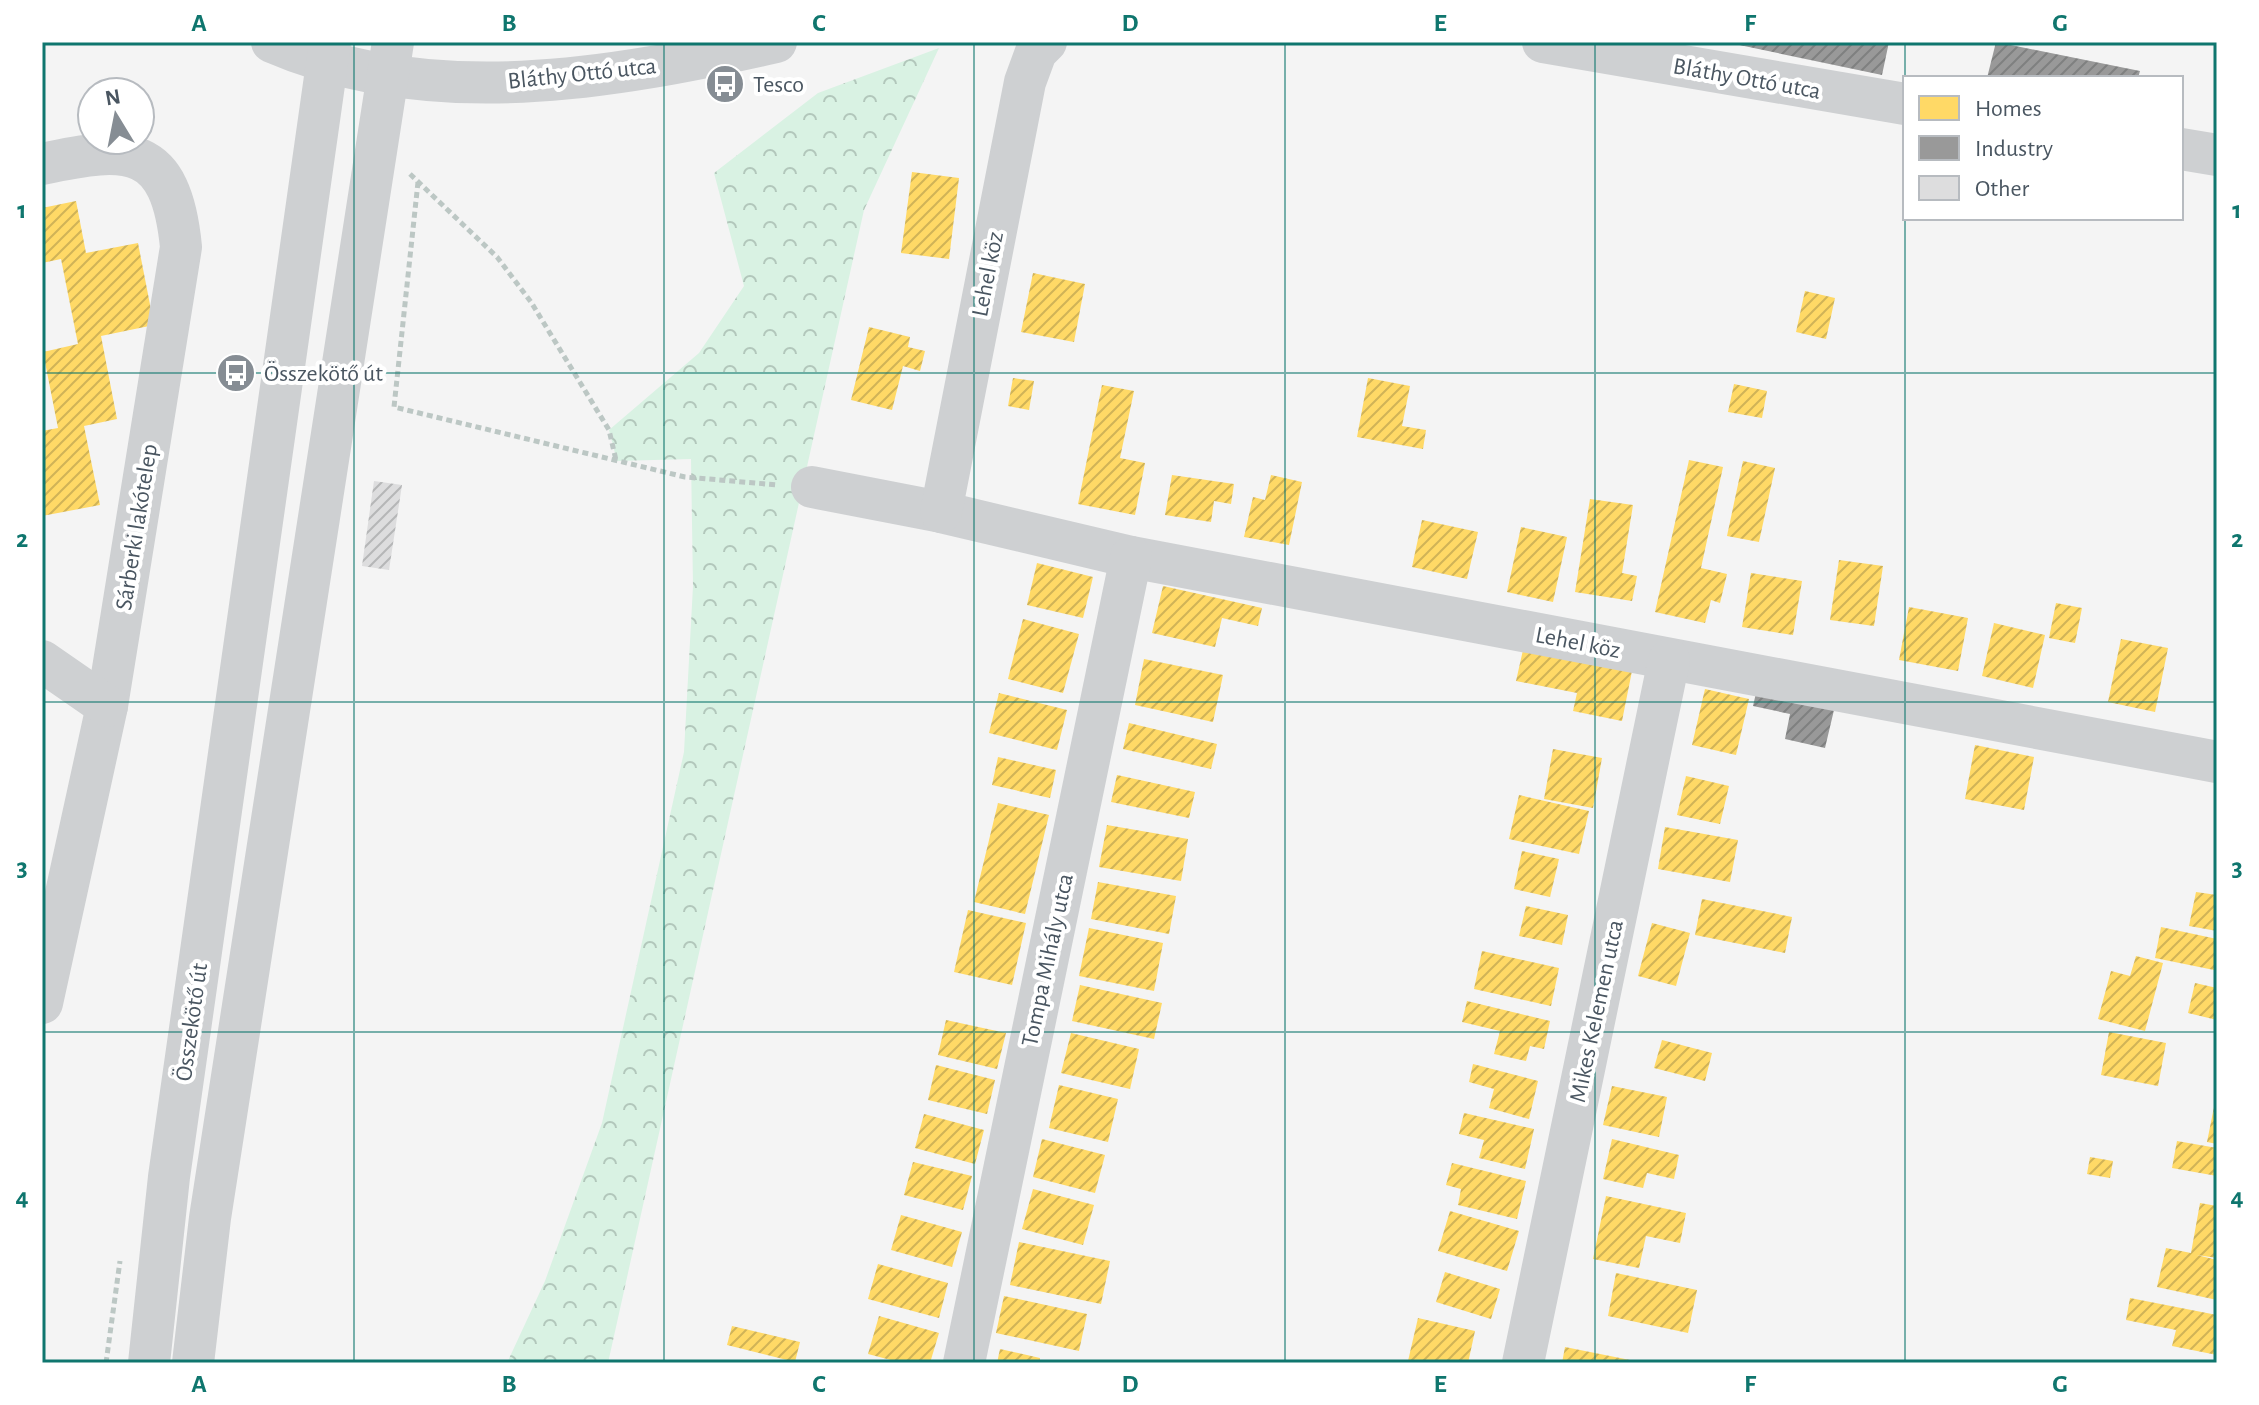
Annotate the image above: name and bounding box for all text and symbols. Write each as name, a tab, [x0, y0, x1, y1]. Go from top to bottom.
text: A	[191, 10, 207, 36]
text: B	[501, 10, 517, 36]
text: C	[812, 10, 826, 36]
text: D	[1121, 10, 1139, 36]
text: E	[1433, 10, 1447, 36]
text: F	[1744, 10, 1757, 36]
text: G	[2052, 10, 2068, 36]
street label: Bláthy Ottó utca	[507, 54, 658, 94]
street label: Bláthy Ottó utca	[1671, 54, 1822, 104]
bus stop icon: Tesco	[704, 63, 746, 105]
place label: Tesco	[753, 73, 804, 97]
north arrow	[76, 76, 156, 156]
legend	[1903, 76, 2183, 220]
text: N	[103, 85, 122, 109]
text: Homes	[1975, 97, 2042, 121]
text: Industry	[1975, 137, 2053, 161]
text: Other	[1975, 177, 2029, 201]
text: 1	[17, 197, 27, 223]
text: 1	[2232, 197, 2242, 223]
street label: Lehel köz	[968, 230, 1008, 319]
bus stop icon: Összekötő út	[215, 352, 257, 394]
place label: Összekötő út	[264, 361, 383, 386]
street label: Sárberki lakótelep	[112, 442, 162, 612]
text: 2	[16, 526, 28, 552]
text: 2	[2231, 526, 2243, 552]
street label: Lehel köz	[1533, 623, 1622, 663]
text: 3	[16, 855, 28, 881]
text: 3	[2231, 855, 2243, 881]
street label: Tompa Mihály utca	[1018, 872, 1078, 1049]
street label: Mikes Kelemen utca	[1566, 918, 1628, 1105]
street label: Összekötő út	[171, 961, 212, 1083]
text: 4	[15, 1184, 29, 1210]
text: 4	[2230, 1184, 2244, 1210]
text: A	[191, 1371, 207, 1397]
text: B	[501, 1371, 517, 1397]
text: C	[812, 1371, 826, 1397]
text: D	[1121, 1371, 1139, 1397]
text: E	[1433, 1371, 1447, 1397]
text: F	[1744, 1371, 1757, 1397]
text: G	[2052, 1371, 2068, 1397]

